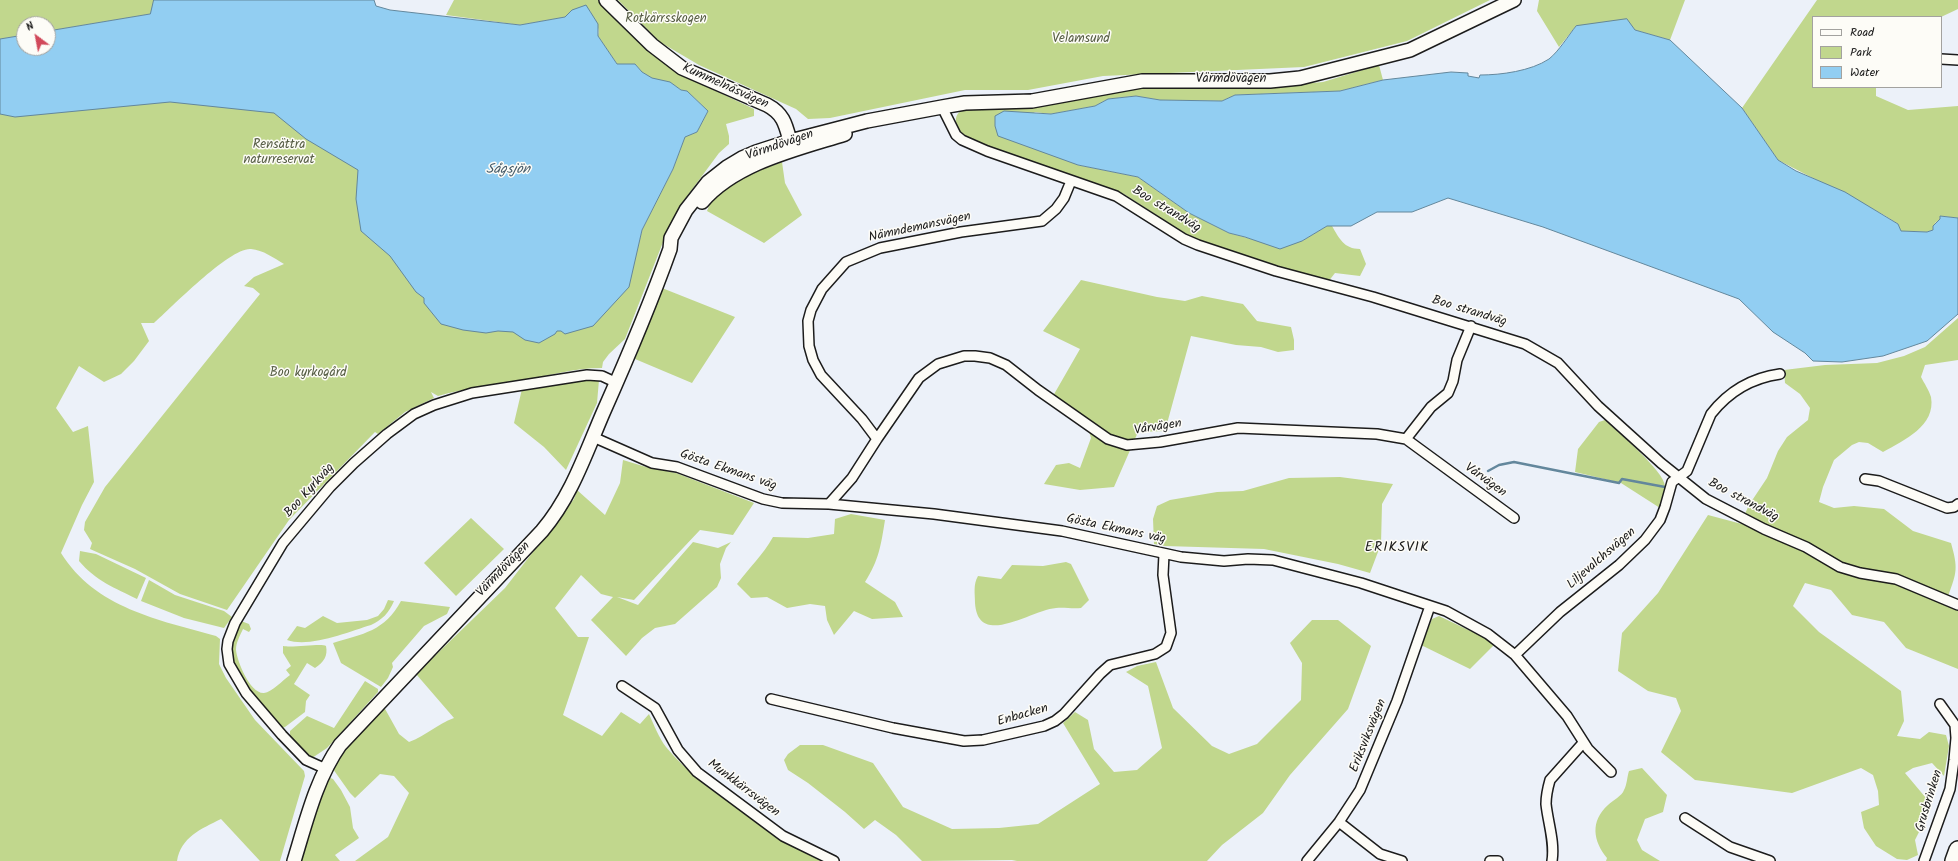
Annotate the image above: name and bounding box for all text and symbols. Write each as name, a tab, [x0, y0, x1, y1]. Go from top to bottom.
park label: Rotkärrsskogen	[625, 12, 707, 28]
north arrow	[16, 16, 56, 56]
legend	[1812, 16, 1942, 88]
text: N	[22, 17, 38, 36]
text: Road	[1850, 23, 1874, 42]
park label: Velamsund	[1052, 32, 1110, 48]
text: Park	[1850, 43, 1872, 62]
street label: Kummelnäsvägen	[679, 61, 771, 113]
text: Water	[1850, 63, 1879, 82]
street label: Värmdövägen	[1196, 72, 1266, 88]
street label: Värmdövägen	[744, 127, 816, 165]
park label: Rensättra naturreservat	[243, 138, 315, 169]
water label: Sågsjön	[486, 163, 530, 179]
street label: Boo strandväg	[1129, 183, 1203, 237]
street label: Nämndemansvägen	[867, 210, 973, 246]
street label: Boo strandväg	[1430, 293, 1508, 331]
park label: Boo kyrkogård	[270, 366, 346, 382]
street label: Vårvägen	[1133, 417, 1183, 439]
street label: Gösta Ekmans väg	[678, 447, 778, 495]
street label: Boo Kyrkväg	[282, 461, 338, 521]
street label: Vårvägen	[1461, 461, 1509, 501]
street label: Boo strandväg	[1705, 476, 1781, 526]
street label: Gösta Ekmans väg	[1065, 512, 1167, 548]
street label: Liljevalchsvägen	[1564, 525, 1640, 593]
street label: Värmdövägen	[474, 539, 534, 601]
district label: ERIKSVIK	[1365, 541, 1429, 557]
street label: Eriksviksvägen	[1347, 697, 1391, 775]
street label: Enbacken	[996, 701, 1050, 731]
street label: Munkkärrsvägen	[704, 757, 782, 821]
street label: Grusbrinken	[1913, 768, 1947, 834]

